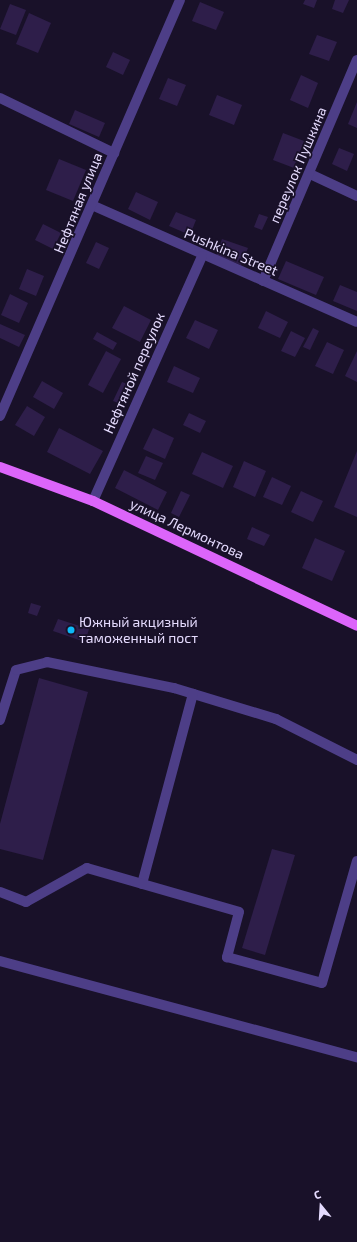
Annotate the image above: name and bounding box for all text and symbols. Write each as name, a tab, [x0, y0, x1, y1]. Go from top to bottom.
street label: переулок Пушкина	[266, 104, 330, 226]
street label: Нефтяная улица	[50, 150, 106, 256]
street label: Pushkina Street	[182, 225, 280, 279]
street label: Нефтяной переулок	[100, 310, 168, 436]
street label: улица Лермонтова	[127, 495, 247, 563]
place label: Южный акцизный таможенный пост	[79, 614, 198, 646]
marker: Южный акцизный таможенный пост	[66, 625, 76, 635]
north arrow	[301, 1186, 341, 1226]
text: С	[312, 1187, 322, 1201]

